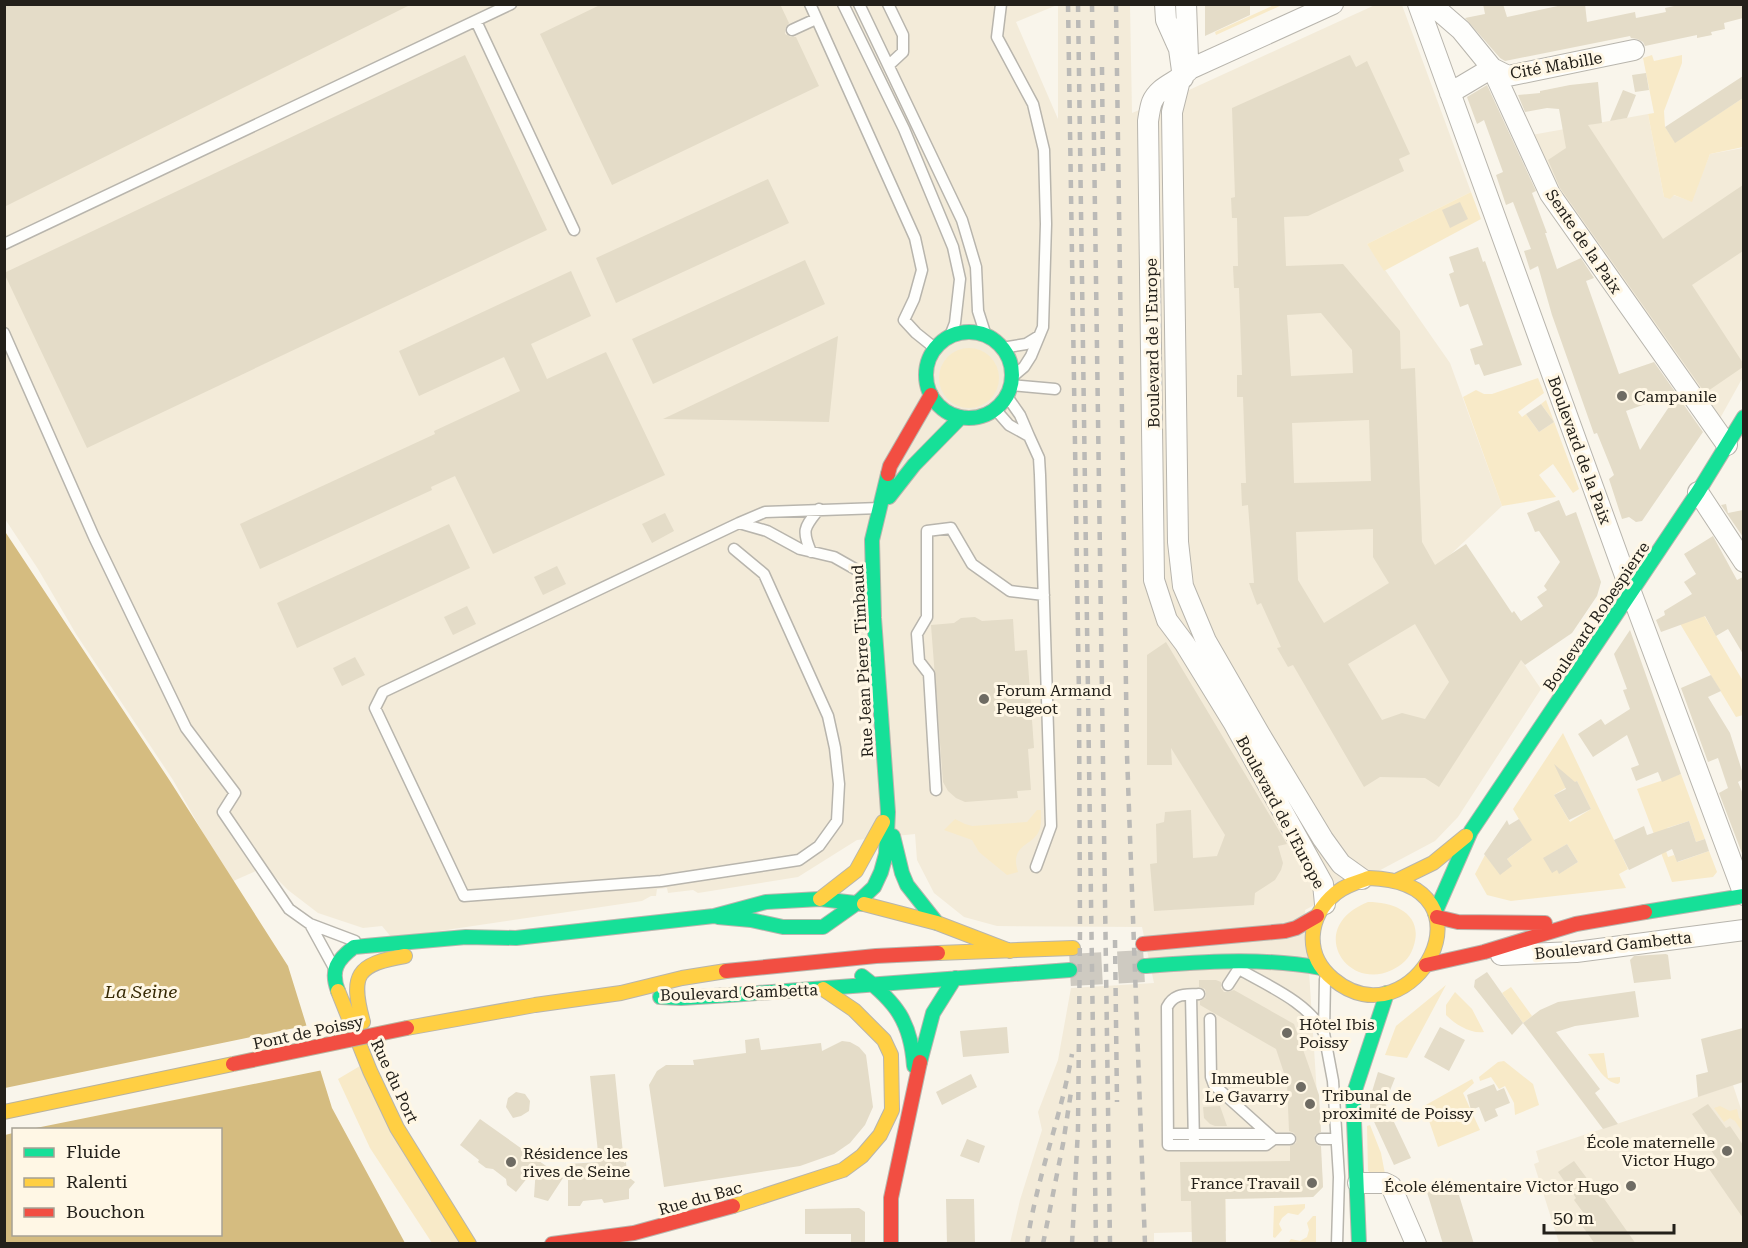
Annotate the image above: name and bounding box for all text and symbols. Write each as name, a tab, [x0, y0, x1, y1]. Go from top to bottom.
street label: Cité Mabille	[1509, 48, 1604, 83]
street label: Sente de la Paix	[1542, 186, 1626, 298]
street label: Boulevard de l'Europe	[1142, 258, 1163, 428]
street label: Boulevard de la Paix	[1544, 374, 1615, 528]
place label: Campanile	[1634, 387, 1717, 406]
marker: Campanile	[1615, 389, 1629, 403]
street label: Boulevard Robespierre	[1539, 538, 1654, 695]
street label: Rue Jean Pierre Timbaud	[848, 564, 877, 758]
place label: Forum Armand Peugeot	[996, 681, 1112, 718]
marker: Forum Armand Peugeot	[977, 692, 991, 706]
street label: Boulevard de l'Europe	[1232, 733, 1329, 892]
street label: Boulevard Gambetta	[1533, 928, 1693, 963]
street label: Boulevard Gambetta	[660, 980, 819, 1005]
water label: La Seine	[104, 981, 177, 1002]
street label: Pont de Poissy	[251, 1011, 366, 1053]
place label: Hôtel Ibis Poissy	[1299, 1015, 1375, 1052]
marker: Hôtel Ibis Poissy	[1280, 1026, 1294, 1040]
street label: Rue du Port	[367, 1036, 422, 1126]
place label: Immeuble Le Gavarry	[1205, 1069, 1290, 1106]
marker: Immeuble Le Gavarry	[1294, 1080, 1308, 1094]
place label: Tribunal de proximité de Poissy	[1322, 1086, 1474, 1123]
marker: Tribunal de proximité de Poissy	[1303, 1097, 1317, 1111]
legend	[12, 1128, 222, 1236]
place label: École maternelle Victor Hugo	[1586, 1133, 1715, 1170]
text: Fluide	[66, 1141, 121, 1162]
place label: Résidence les rives de Seine	[523, 1144, 631, 1181]
marker: École maternelle Victor Hugo	[1720, 1144, 1734, 1158]
marker: Résidence les rives de Seine	[504, 1155, 518, 1169]
text: Ralenti	[66, 1171, 128, 1192]
place label: France Travail	[1190, 1174, 1300, 1193]
marker: France Travail	[1305, 1176, 1319, 1190]
street label: Rue du Bac	[656, 1177, 744, 1219]
place label: École élémentaire Victor Hugo	[1384, 1177, 1619, 1196]
marker: École élémentaire Victor Hugo	[1624, 1179, 1638, 1193]
scale bar	[1544, 1197, 1674, 1235]
text: Bouchon	[66, 1201, 145, 1222]
text: 50 m	[1553, 1207, 1594, 1228]

